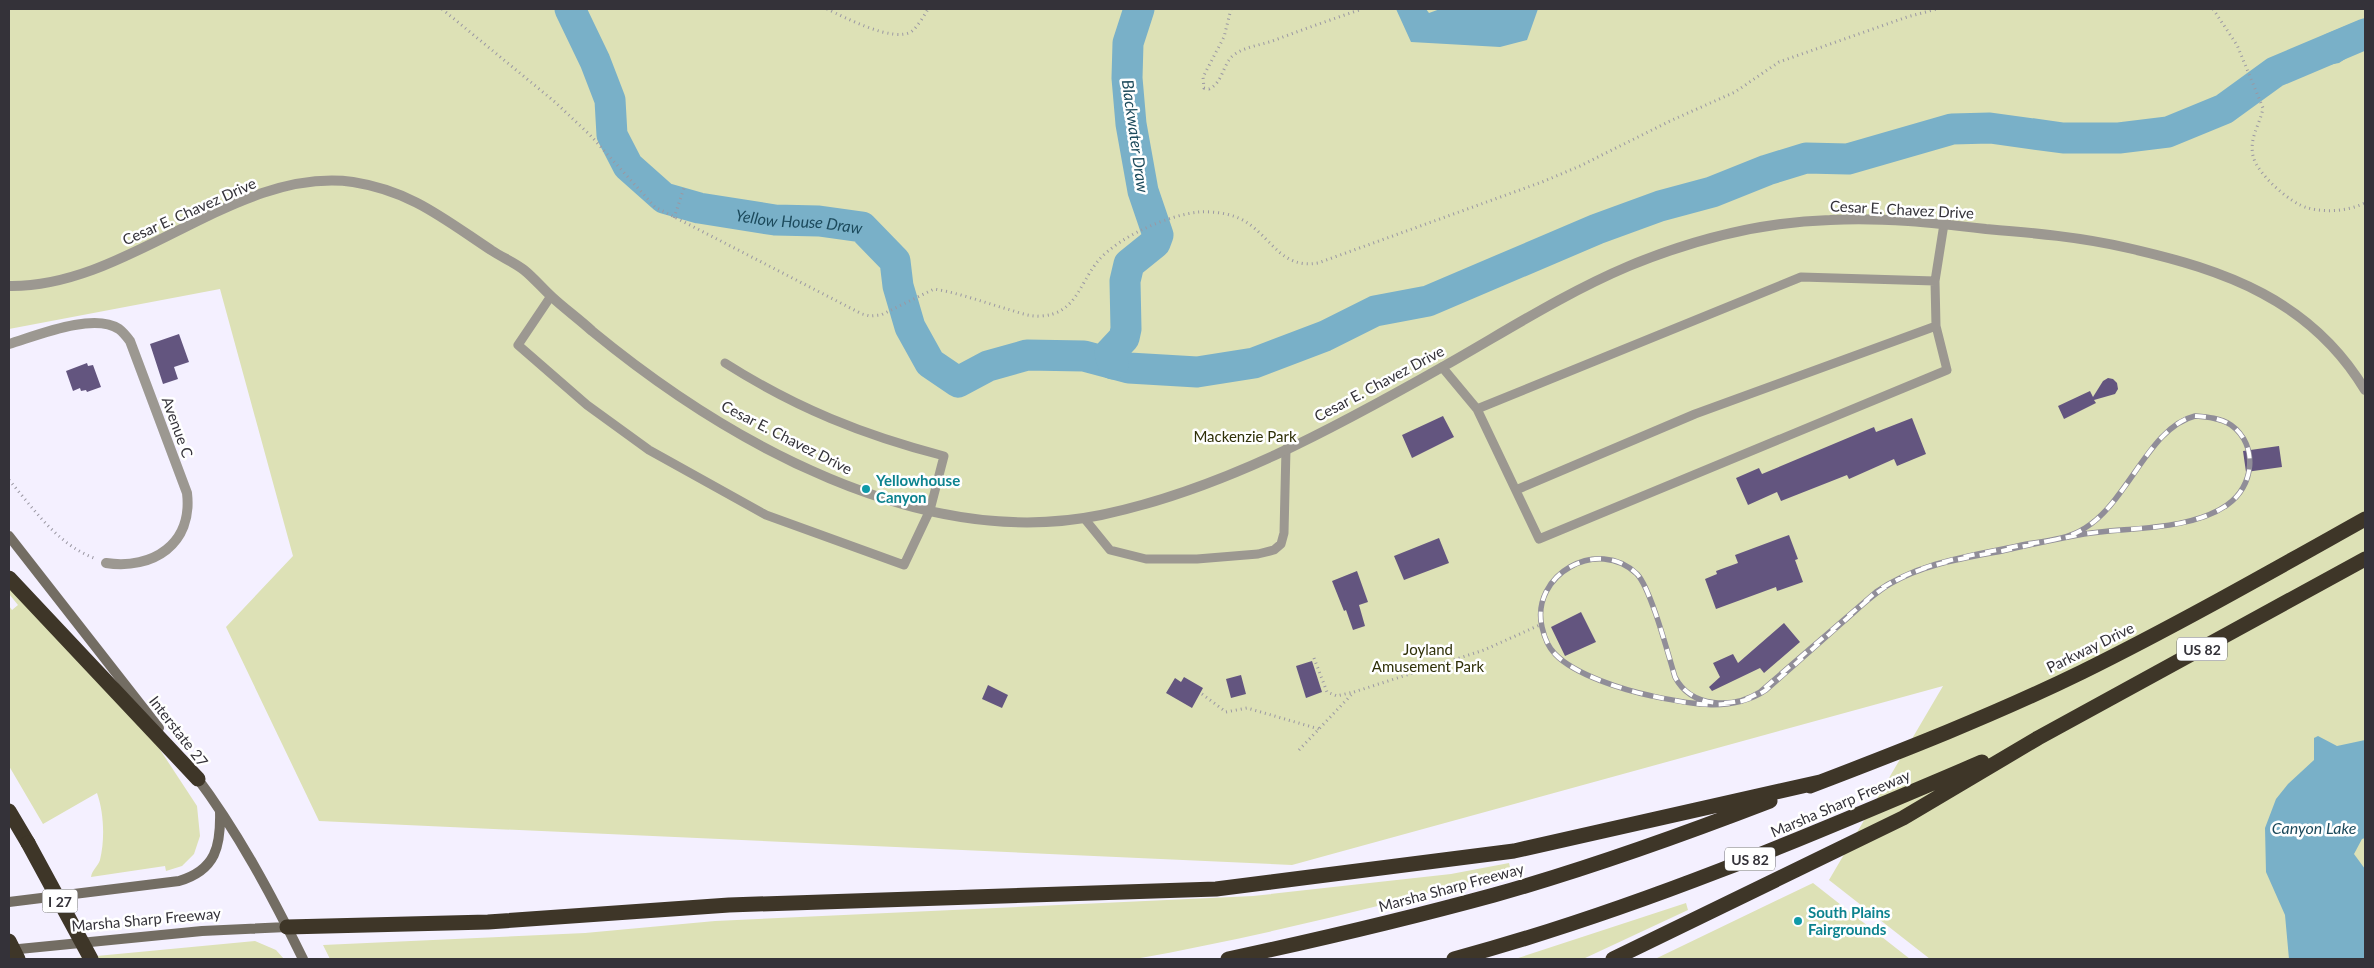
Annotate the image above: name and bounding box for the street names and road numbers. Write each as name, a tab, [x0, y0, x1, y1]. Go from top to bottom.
street label: Cesar E. Chavez Drive	[119, 173, 259, 249]
street label: Cesar E. Chavez Drive	[1829, 196, 1975, 222]
street label: Cesar E. Chavez Drive	[1311, 341, 1447, 425]
street label: Avenue C	[159, 394, 197, 460]
street label: Cesar E. Chavez Drive	[719, 396, 855, 478]
street label: Parkway Drive	[2043, 618, 2137, 676]
road number: US 82	[2177, 638, 2227, 661]
street label: Interstate 27	[146, 692, 212, 770]
street label: Marsha Sharp Freeway	[1768, 765, 1913, 841]
road number: US 82	[1725, 848, 1775, 871]
street label: Marsha Sharp Freeway	[1376, 859, 1526, 915]
road number: I 27	[42, 889, 78, 912]
street label: Marsha Sharp Freeway	[71, 903, 222, 934]

